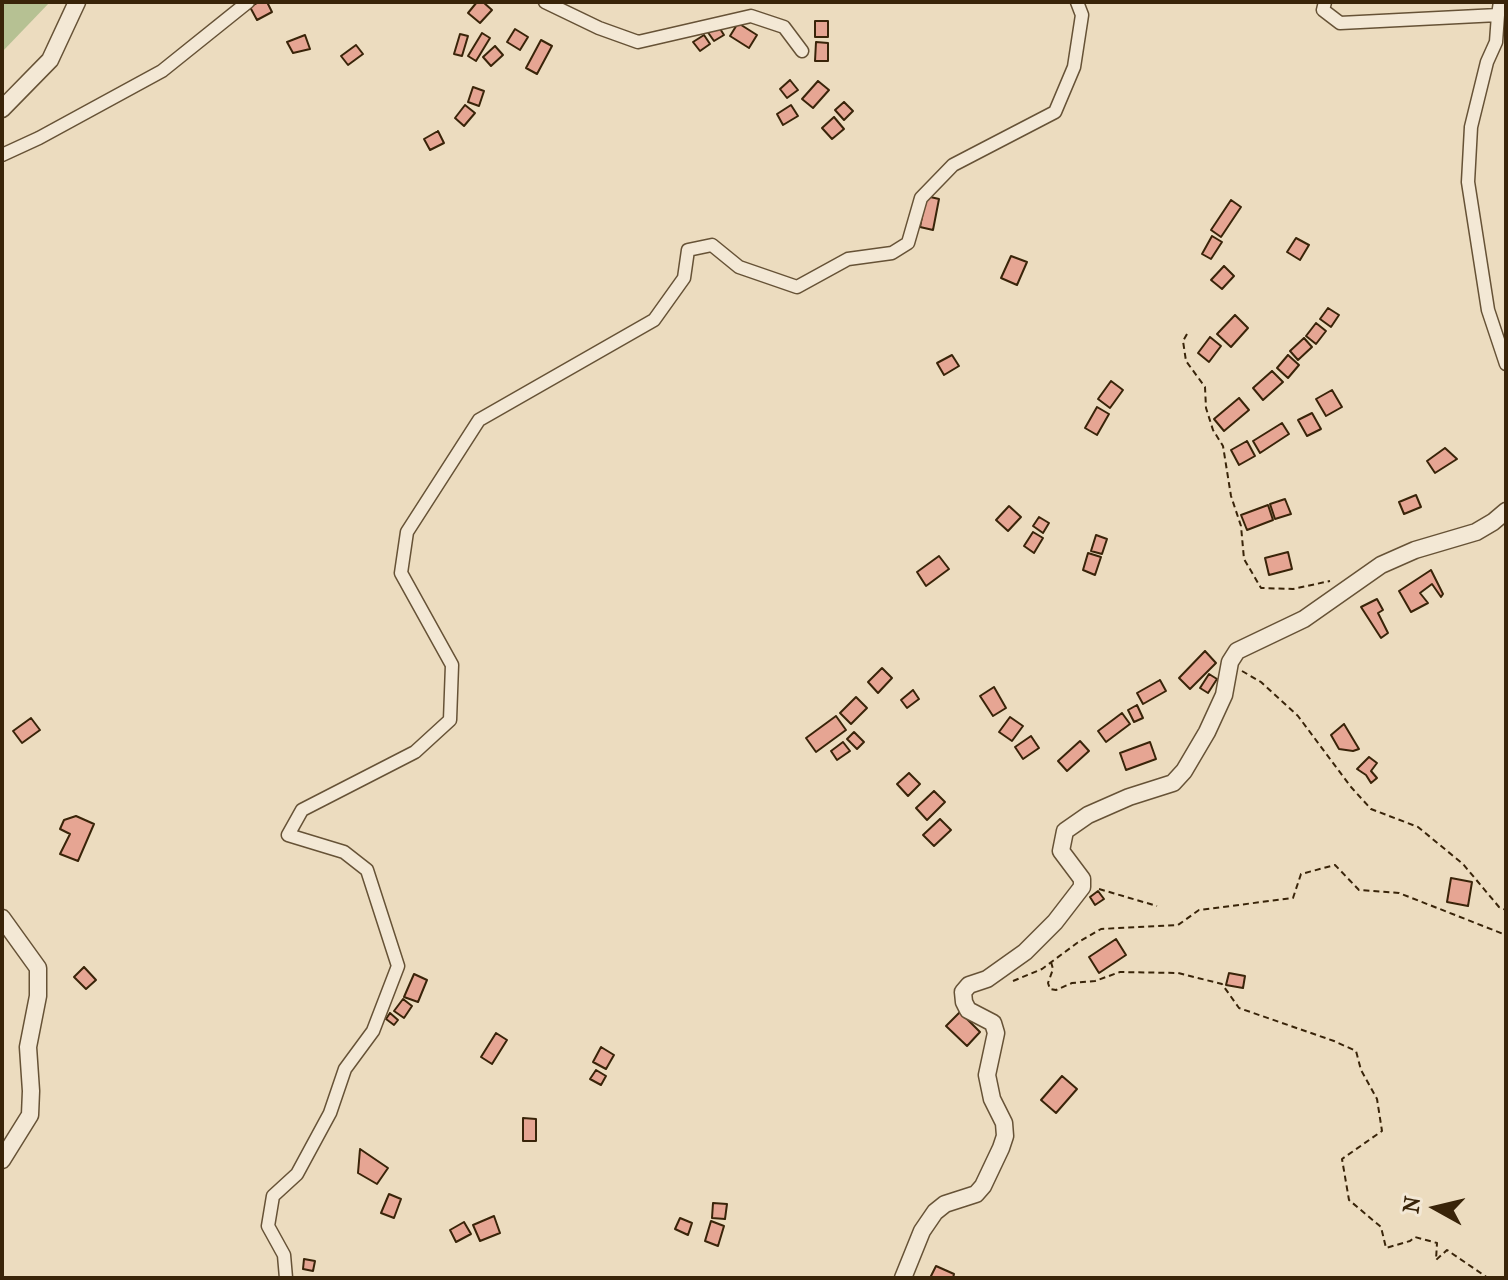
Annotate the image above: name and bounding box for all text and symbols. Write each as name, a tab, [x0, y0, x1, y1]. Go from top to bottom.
north arrow	[1396, 1168, 1476, 1248]
text: N	[1398, 1195, 1426, 1215]

